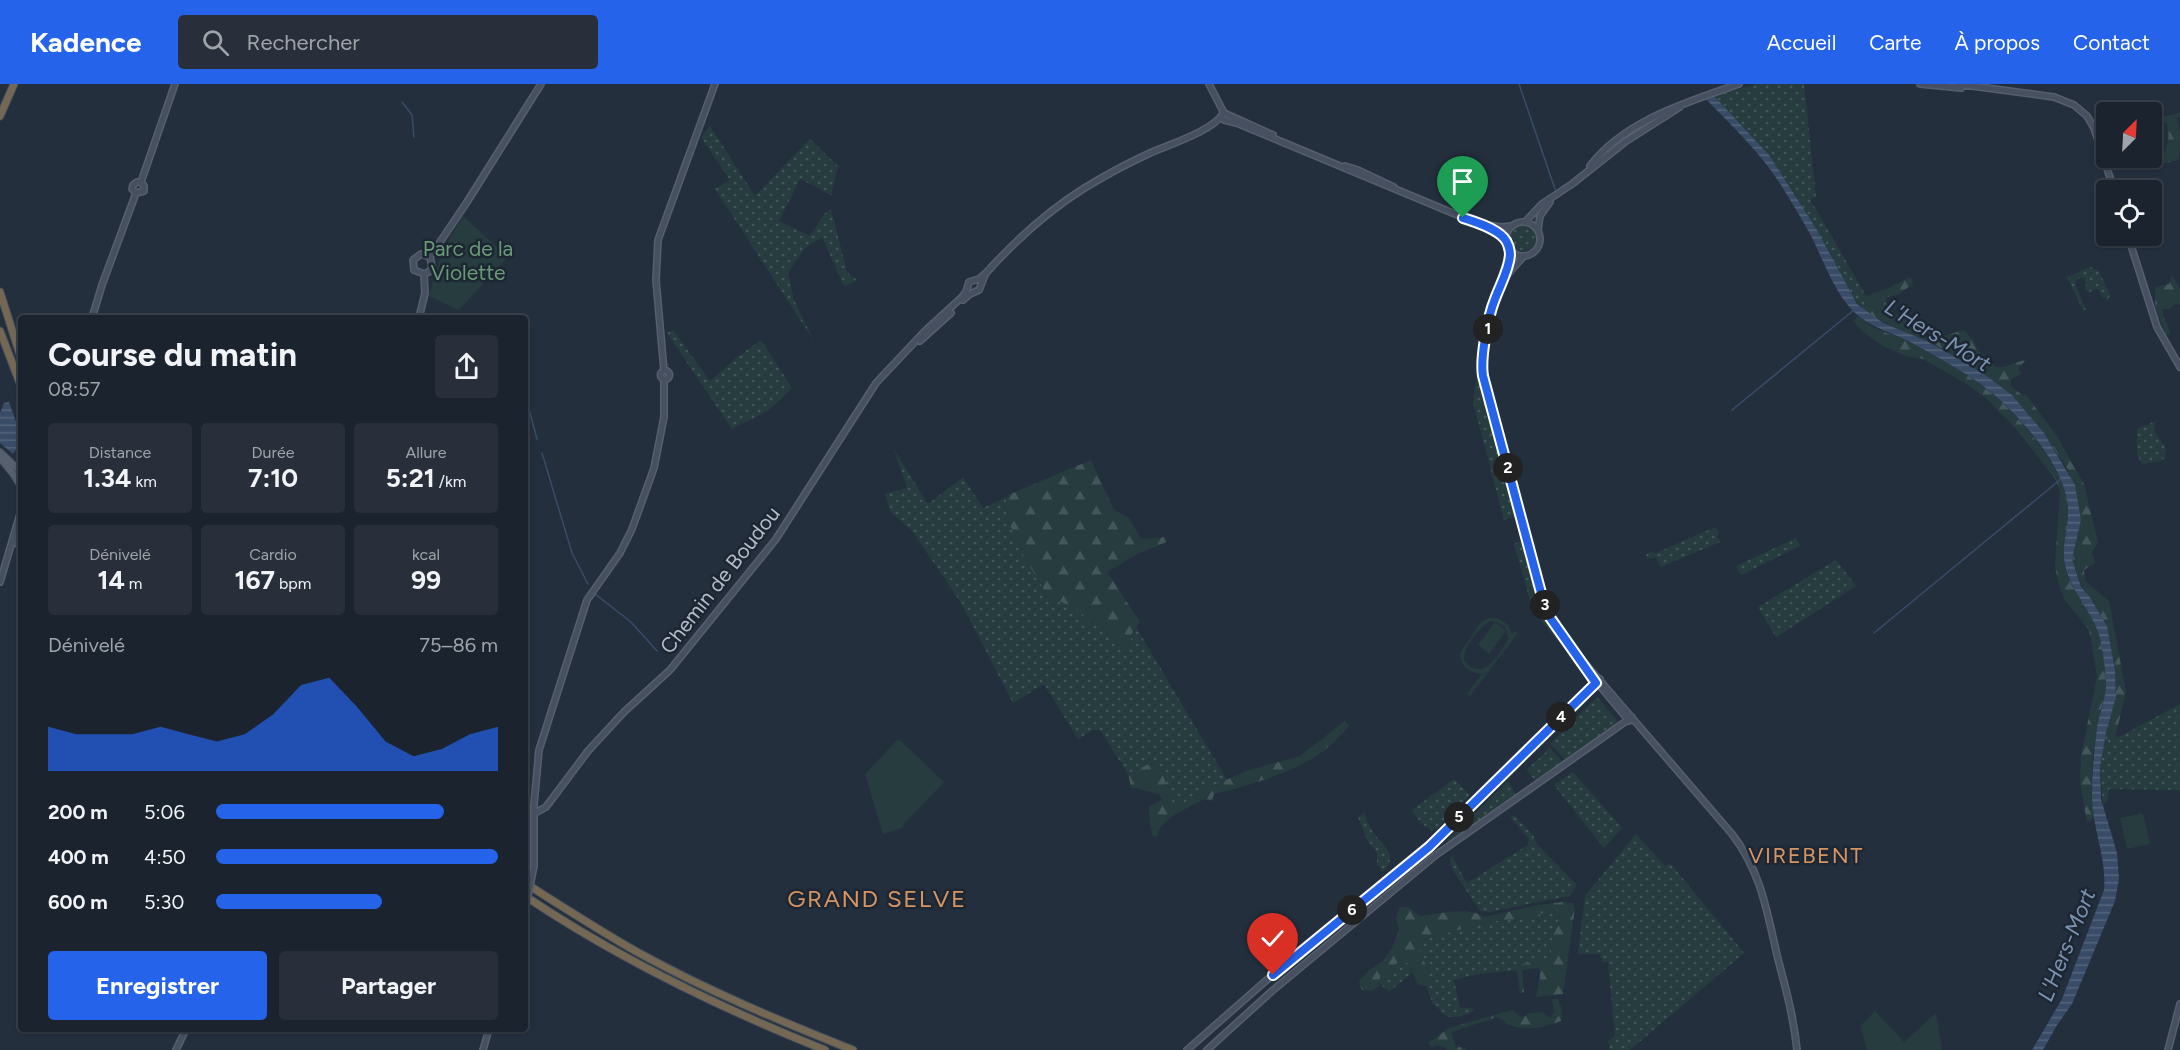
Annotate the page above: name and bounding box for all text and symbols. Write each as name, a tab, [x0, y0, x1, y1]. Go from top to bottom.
search box	[178, 15, 598, 69]
text: Kadence	[30, 25, 142, 59]
icon: search	[199, 26, 232, 59]
text: Rechercher	[247, 29, 360, 56]
text: Accueil	[1767, 30, 1836, 55]
text: Carte	[1869, 30, 1922, 55]
text: À propos	[1955, 30, 2040, 55]
text: Contact	[2073, 30, 2150, 55]
north arrow	[2096, 102, 2162, 168]
map controls	[2096, 102, 2162, 246]
pin	[1437, 156, 1488, 218]
icon: arrive	[1446, 165, 1479, 198]
button: locate	[2096, 180, 2162, 246]
park label: Parc de la Violette	[423, 236, 513, 285]
water label: L'Hers-Mort	[1880, 293, 1996, 378]
pin: 1	[1473, 314, 1503, 344]
text: 1	[1485, 319, 1491, 338]
text: Course du matin	[48, 335, 297, 374]
button: share	[435, 335, 498, 398]
text: 08:57	[48, 377, 100, 401]
text: Distance	[89, 443, 151, 462]
text: Durée	[252, 443, 294, 462]
text: Allure	[406, 443, 446, 462]
pin: 2	[1493, 453, 1523, 483]
text: 2	[1503, 458, 1513, 477]
text: 1.34	[83, 462, 132, 494]
text: 7:10	[248, 462, 298, 494]
text: 5:21	[386, 462, 435, 494]
text: km	[132, 472, 157, 491]
text: /km	[435, 472, 466, 491]
street label: Chemin de Boudou	[654, 501, 785, 658]
text: Dénivelé	[89, 545, 151, 564]
text: Cardio	[249, 545, 297, 564]
text: kcal	[412, 545, 440, 564]
text: 14	[97, 564, 125, 596]
text: 167	[235, 564, 275, 596]
text: 99	[411, 564, 441, 596]
text: m	[125, 574, 143, 593]
text: bpm	[275, 574, 311, 593]
pin: 3	[1530, 590, 1560, 620]
text: 3	[1541, 595, 1549, 614]
text: Dénivelé	[48, 633, 125, 657]
text: 75–86 m	[419, 633, 498, 657]
pin: 4	[1546, 702, 1576, 732]
text: 4	[1556, 707, 1566, 726]
text: 200 m	[48, 800, 108, 824]
text: 5:06	[144, 800, 185, 824]
pin: 5	[1444, 802, 1474, 832]
text: 5	[1454, 807, 1464, 826]
district label: VIREBENT	[1748, 842, 1864, 869]
text: 400 m	[48, 845, 109, 869]
text: 4:50	[144, 845, 186, 869]
district label: GRAND SELVE	[787, 884, 967, 913]
water label: L'Hers-Mort	[2032, 885, 2101, 1005]
text: 600 m	[48, 890, 108, 914]
text: 5:30	[144, 890, 184, 914]
pin: 6	[1337, 895, 1367, 925]
text: 6	[1347, 900, 1357, 919]
pin	[1247, 913, 1298, 975]
icon: check	[1256, 922, 1289, 955]
button: Enregistrer	[48, 951, 267, 1020]
button: Partager	[279, 951, 498, 1020]

